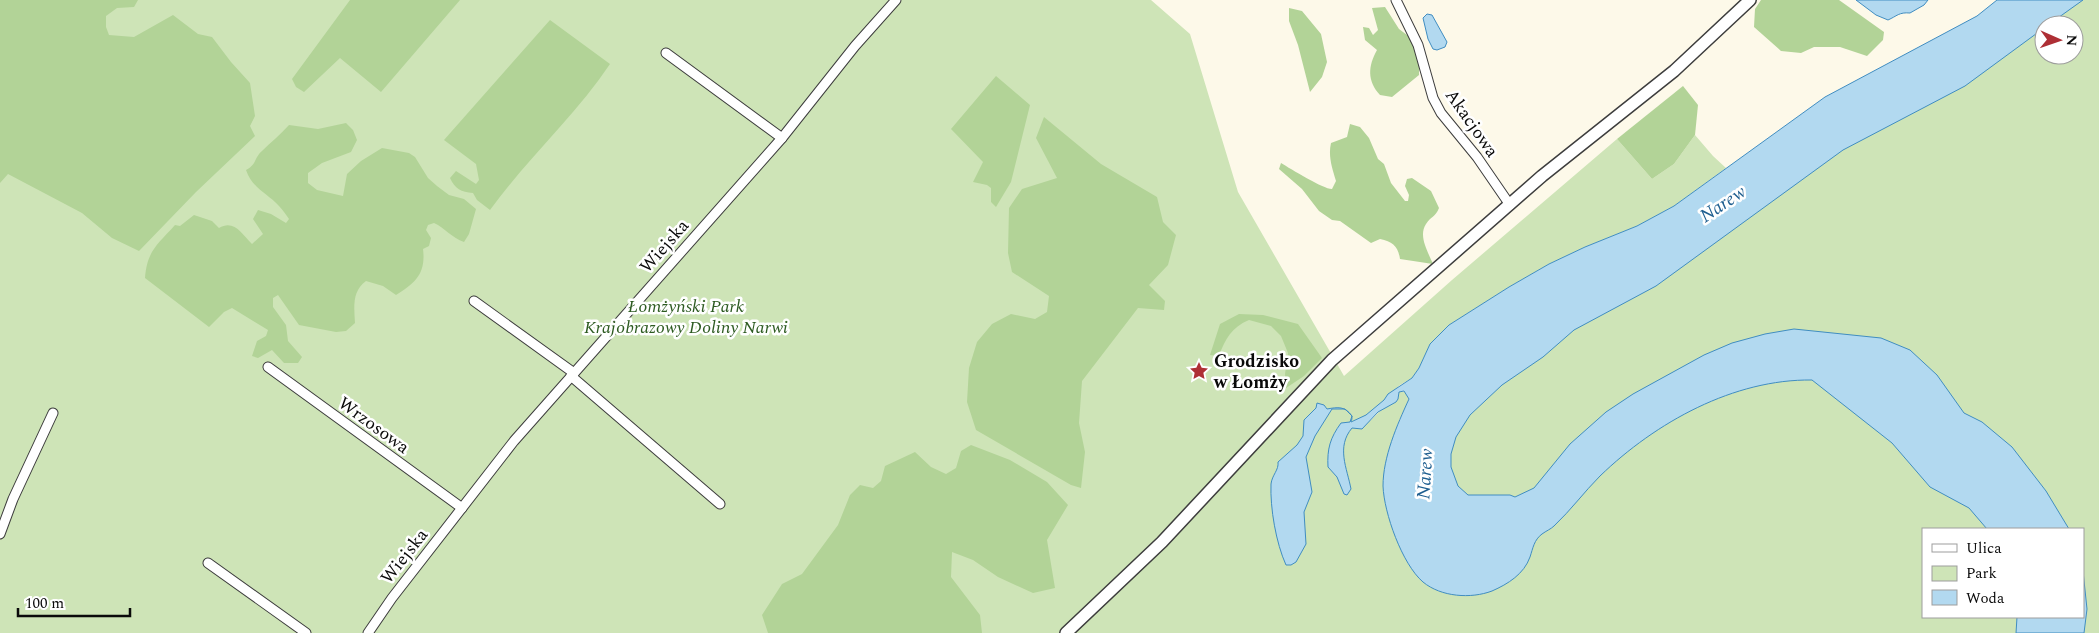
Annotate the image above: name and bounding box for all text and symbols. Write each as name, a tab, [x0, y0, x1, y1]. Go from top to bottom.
north arrow	[2034, 15, 2084, 65]
text: N	[2061, 34, 2082, 47]
street label: Akacjowa	[1438, 83, 1505, 163]
water label: Narew	[1694, 178, 1752, 230]
street label: Wiejska	[633, 213, 696, 279]
park label: Łomżyński Park Krajobrazowy Doliny Narwi	[584, 293, 788, 341]
place label: Grodzisko w Łomży	[1213, 348, 1299, 396]
place icon: Grodzisko w Łomży	[1188, 360, 1210, 382]
street label: Wrzosowa	[332, 390, 415, 461]
water label: Narew	[1409, 447, 1442, 500]
street label: Wiejska	[374, 523, 435, 590]
legend	[1922, 528, 2084, 618]
text: Ulica	[1966, 537, 2002, 560]
text: Park	[1966, 562, 1997, 585]
scale bar	[18, 586, 130, 618]
text: Woda	[1966, 587, 2005, 610]
text: 100 m	[25, 592, 64, 615]

